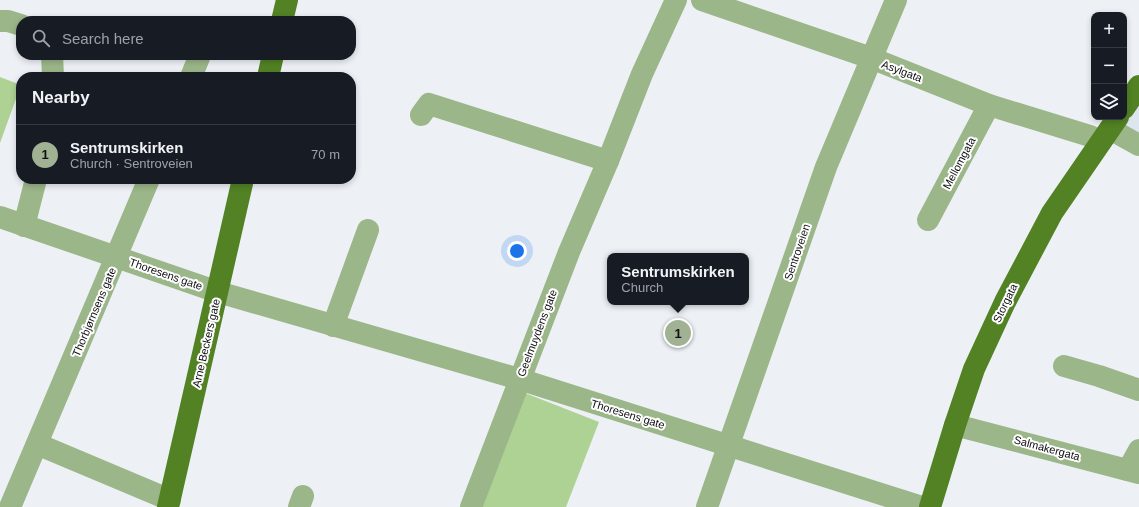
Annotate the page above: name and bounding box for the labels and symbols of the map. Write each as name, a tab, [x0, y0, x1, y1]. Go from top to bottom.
street label: Asylgata	[880, 58, 925, 84]
street label: Mellomgata	[940, 134, 978, 191]
street label: Sentroveien	[782, 222, 812, 282]
your location	[507, 241, 527, 261]
street label: Thoresens gate	[128, 256, 204, 292]
street label: Thorbjørnsens gate	[70, 266, 118, 358]
street label: Storgata	[990, 281, 1020, 324]
street label: Geelmuydens gate	[515, 288, 559, 378]
street label: Arne Beckers gate	[190, 298, 222, 388]
pin: 1	[665, 318, 691, 348]
street label: Thoresens gate	[590, 397, 666, 431]
street label: Salmakergata	[1013, 433, 1082, 463]

